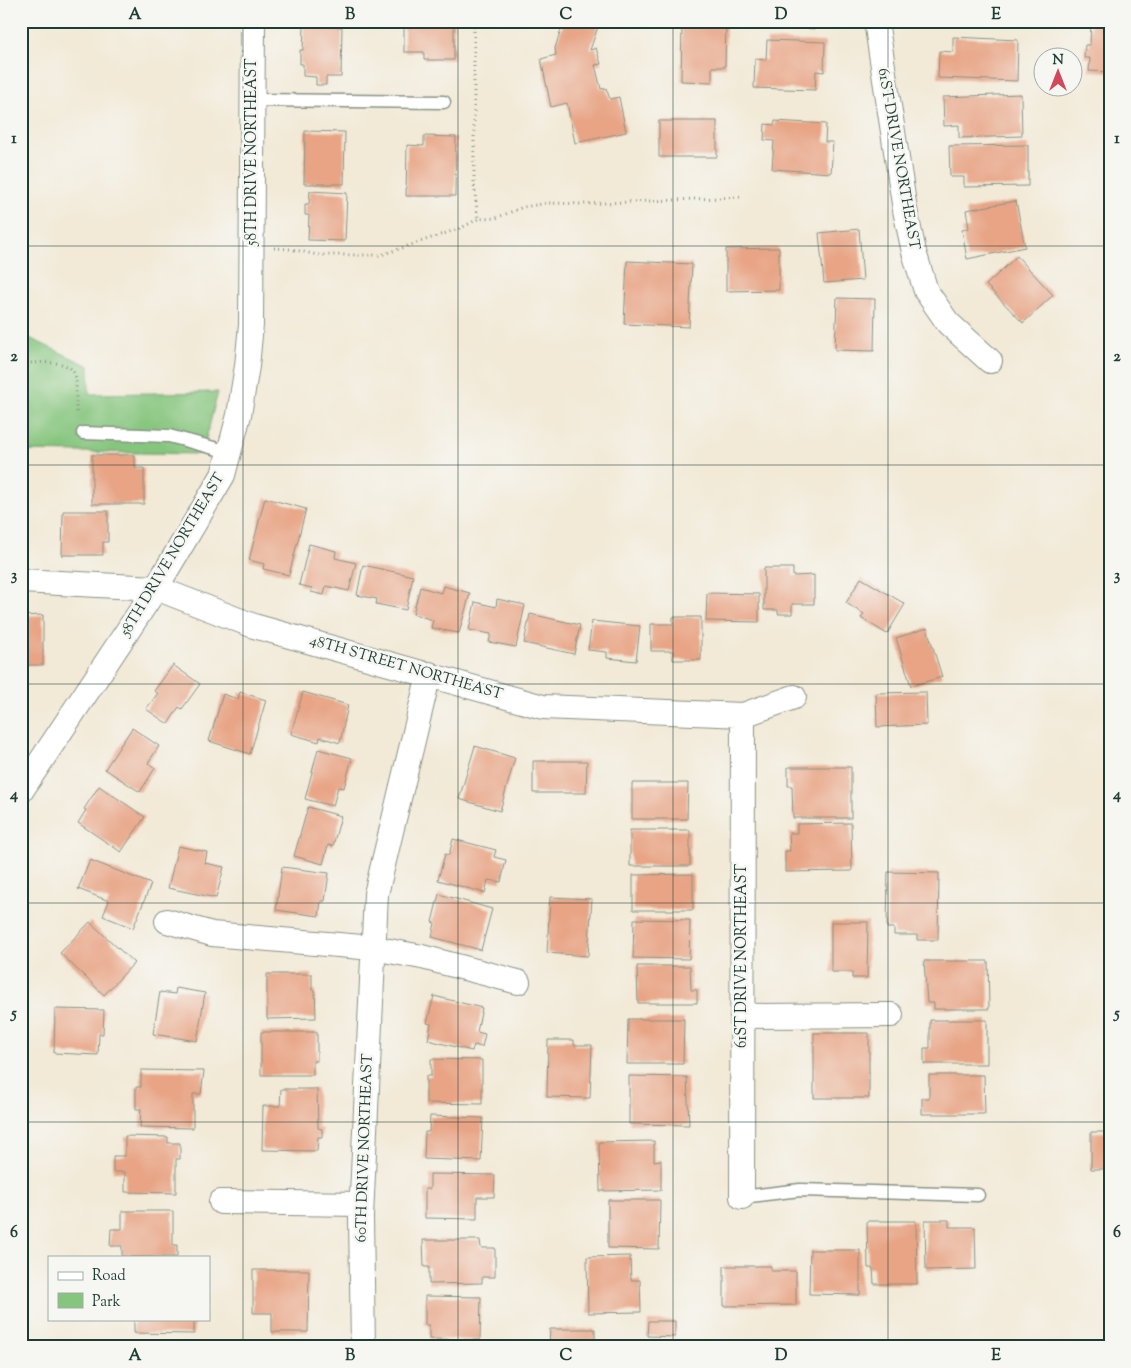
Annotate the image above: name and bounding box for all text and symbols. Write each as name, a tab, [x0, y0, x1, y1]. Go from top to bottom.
text: A	[129, 4, 142, 27]
text: B	[345, 4, 355, 27]
text: C	[560, 4, 573, 27]
text: D	[775, 4, 788, 27]
text: E	[991, 4, 1001, 27]
north arrow	[1034, 48, 1084, 98]
text: N	[1052, 51, 1064, 71]
street label: 58TH DRIVE NORTHEAST	[242, 58, 263, 247]
street label: 61ST DRIVE NORTHEAST	[872, 66, 924, 252]
text: 1	[11, 128, 17, 151]
text: 1	[1114, 128, 1120, 151]
text: 2	[10, 346, 18, 369]
text: 2	[1113, 346, 1121, 369]
street label: 58TH DRIVE NORTHEAST	[115, 469, 230, 642]
text: 3	[11, 565, 18, 588]
text: 3	[1114, 565, 1121, 588]
street label: 48TH STREET NORTHEAST	[307, 630, 505, 706]
text: 4	[9, 784, 18, 807]
text: 4	[1112, 784, 1121, 807]
street label: 61ST DRIVE NORTHEAST	[732, 863, 753, 1048]
text: 5	[9, 1003, 17, 1026]
text: 5	[1112, 1003, 1120, 1026]
street label: 60TH DRIVE NORTHEAST	[351, 1053, 379, 1243]
text: 6	[10, 1222, 18, 1245]
text: 6	[1113, 1222, 1121, 1245]
legend	[48, 1256, 210, 1320]
text: Road	[92, 1266, 126, 1287]
text: Park	[92, 1292, 121, 1313]
text: A	[129, 1345, 142, 1368]
text: B	[345, 1345, 355, 1368]
text: C	[560, 1345, 573, 1368]
text: D	[775, 1345, 788, 1368]
text: E	[991, 1345, 1001, 1368]

